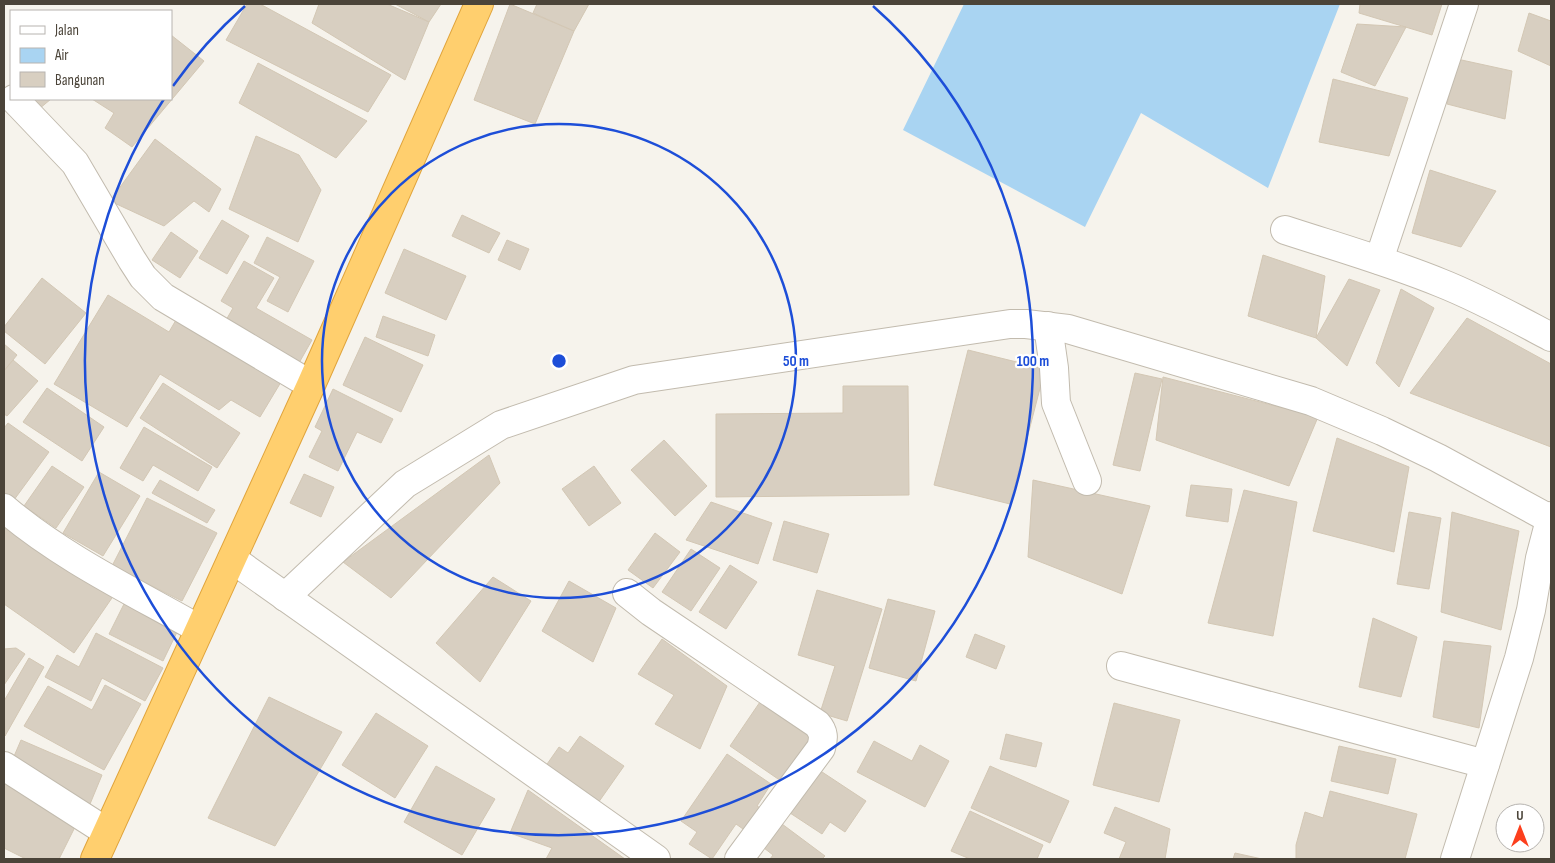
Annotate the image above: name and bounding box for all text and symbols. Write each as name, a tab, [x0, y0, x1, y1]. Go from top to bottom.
legend	[10, 10, 172, 100]
text: Jalan	[54, 21, 79, 40]
text: Air	[54, 46, 69, 65]
text: Bangunan	[55, 71, 105, 90]
centre of rings	[550, 352, 568, 370]
text: 50 m	[783, 352, 809, 371]
text: 100 m	[1017, 352, 1049, 371]
north arrow	[1495, 803, 1545, 853]
text: U	[1516, 807, 1524, 824]

